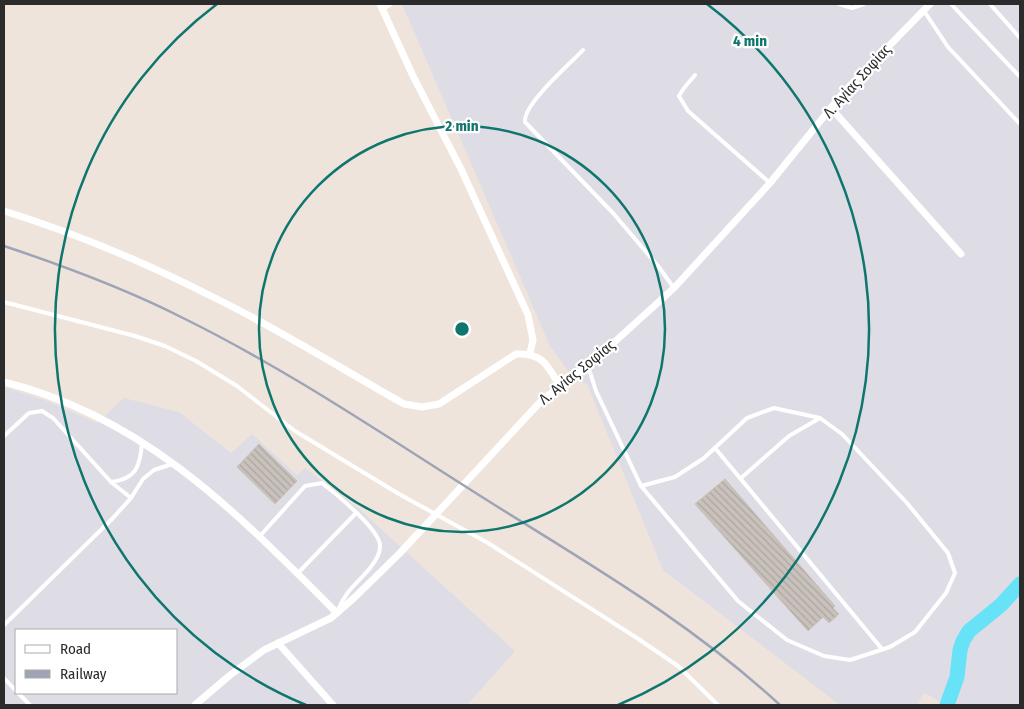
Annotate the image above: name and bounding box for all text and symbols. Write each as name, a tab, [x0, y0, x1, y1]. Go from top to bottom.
text: 4 min	[733, 32, 767, 50]
street label: Λ. Αγίας Σοφίας	[819, 40, 895, 122]
text: 2 min	[444, 117, 479, 135]
centre of rings	[453, 320, 471, 338]
street label: Λ. Αγίας Σοφίας	[535, 335, 619, 408]
legend	[15, 629, 178, 694]
text: Road	[60, 640, 91, 658]
text: Railway	[60, 665, 107, 683]

